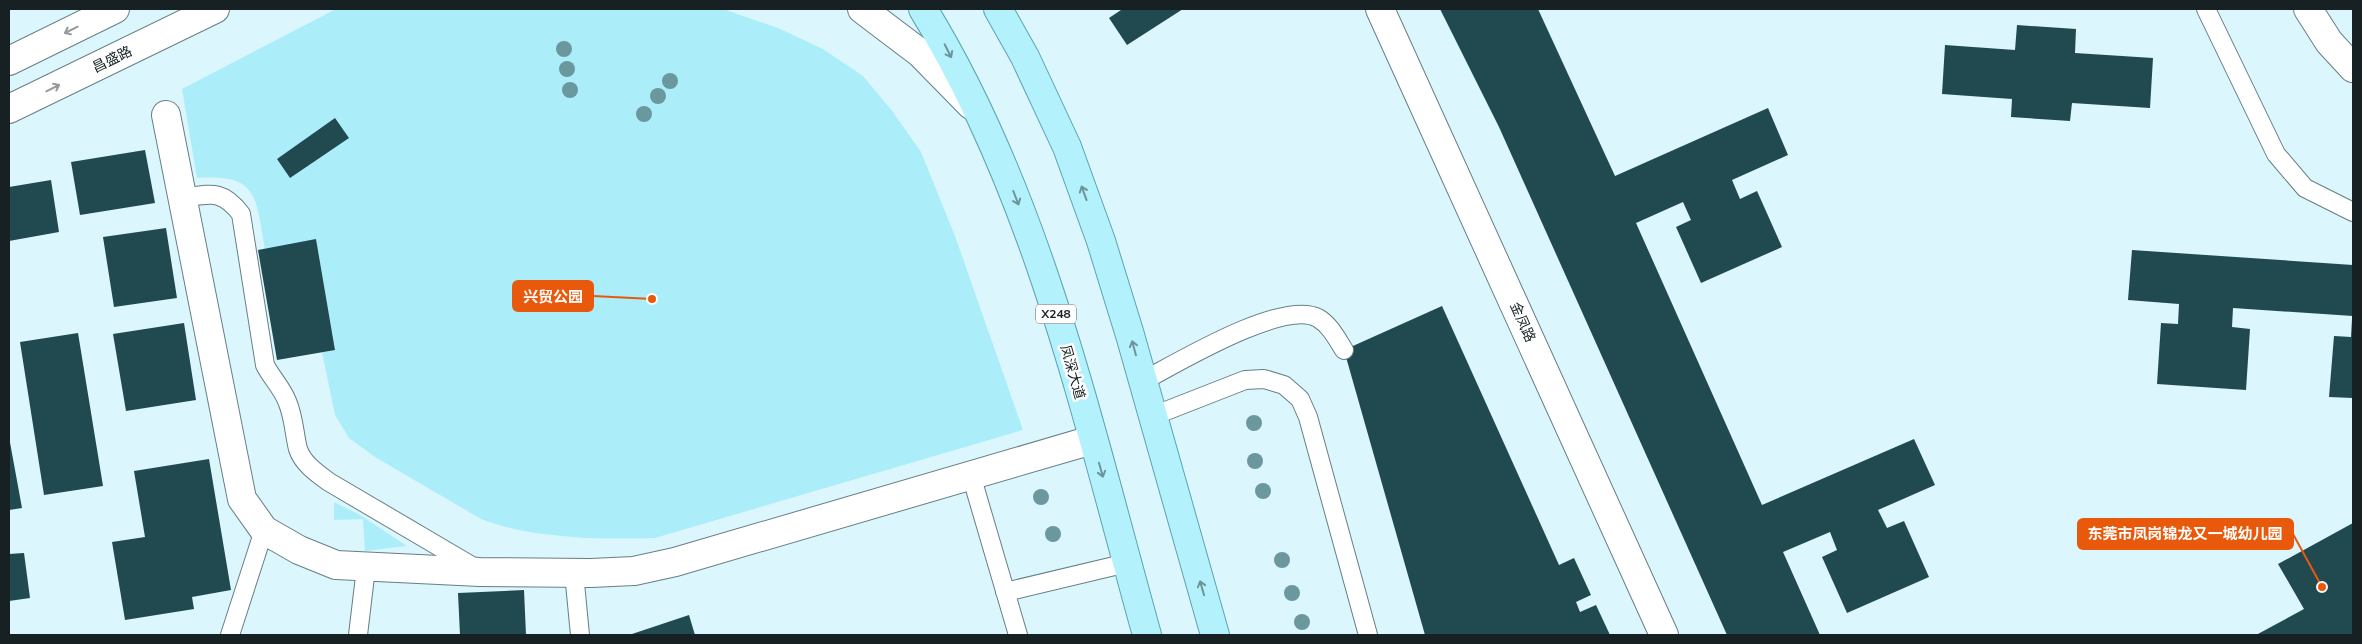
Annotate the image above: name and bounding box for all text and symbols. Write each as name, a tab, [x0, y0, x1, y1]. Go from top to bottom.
one-way arrow	[64, 26, 79, 35]
street label: 昌盛路	[89, 42, 135, 77]
one-way arrow	[943, 43, 953, 58]
one-way arrow	[45, 83, 60, 93]
one-way arrow	[1079, 186, 1088, 201]
one-way arrow	[1012, 190, 1021, 205]
callout: 兴贸公园	[513, 281, 593, 311]
text: 兴贸公园	[523, 287, 583, 307]
street label: 金凤路	[1505, 299, 1540, 345]
road number: X248	[1036, 304, 1076, 324]
one-way arrow	[1128, 340, 1138, 356]
street label: 凤深大道	[1056, 343, 1089, 402]
one-way arrow	[1096, 462, 1106, 478]
callout: 东莞市凤岗锦龙又一城幼儿园	[2078, 519, 2293, 549]
text: 东莞市凤岗锦龙又一城幼儿园	[2087, 524, 2283, 544]
one-way arrow	[1196, 581, 1206, 597]

